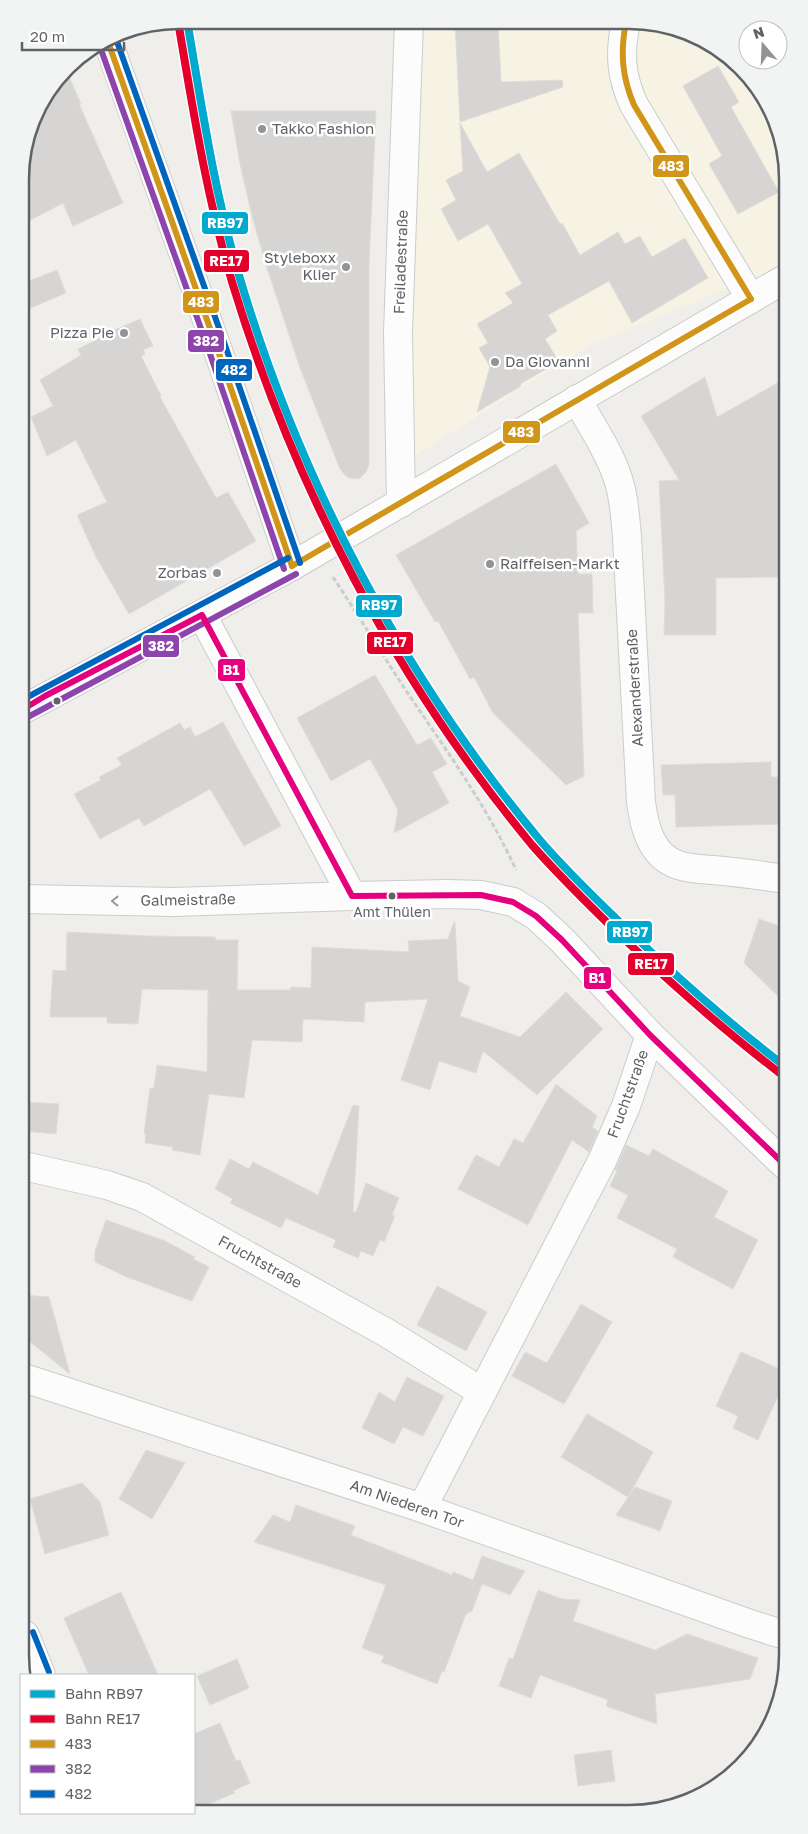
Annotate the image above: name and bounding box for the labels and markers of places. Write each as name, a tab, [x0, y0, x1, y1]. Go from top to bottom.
place label: Takko Fashion	[272, 119, 374, 137]
marker: Takko Fashion	[256, 123, 268, 135]
place label: Styleboxx Klier	[264, 248, 336, 283]
marker: Styleboxx Klier	[340, 261, 352, 273]
place label: Pizza Pie	[50, 323, 114, 341]
marker: Pizza Pie	[118, 327, 130, 339]
place label: Da Giovanni	[505, 352, 590, 370]
marker: Da Giovanni	[489, 356, 501, 368]
place label: Raiffeisen-Markt	[500, 554, 620, 572]
marker: Raiffeisen-Markt	[484, 558, 496, 570]
place label: Zorbas	[158, 563, 207, 581]
marker: Zorbas	[211, 567, 223, 579]
unlabelled marker	[52, 696, 62, 706]
marker: Amt Thülen	[387, 891, 397, 901]
place label: Amt Thülen	[353, 903, 431, 920]

